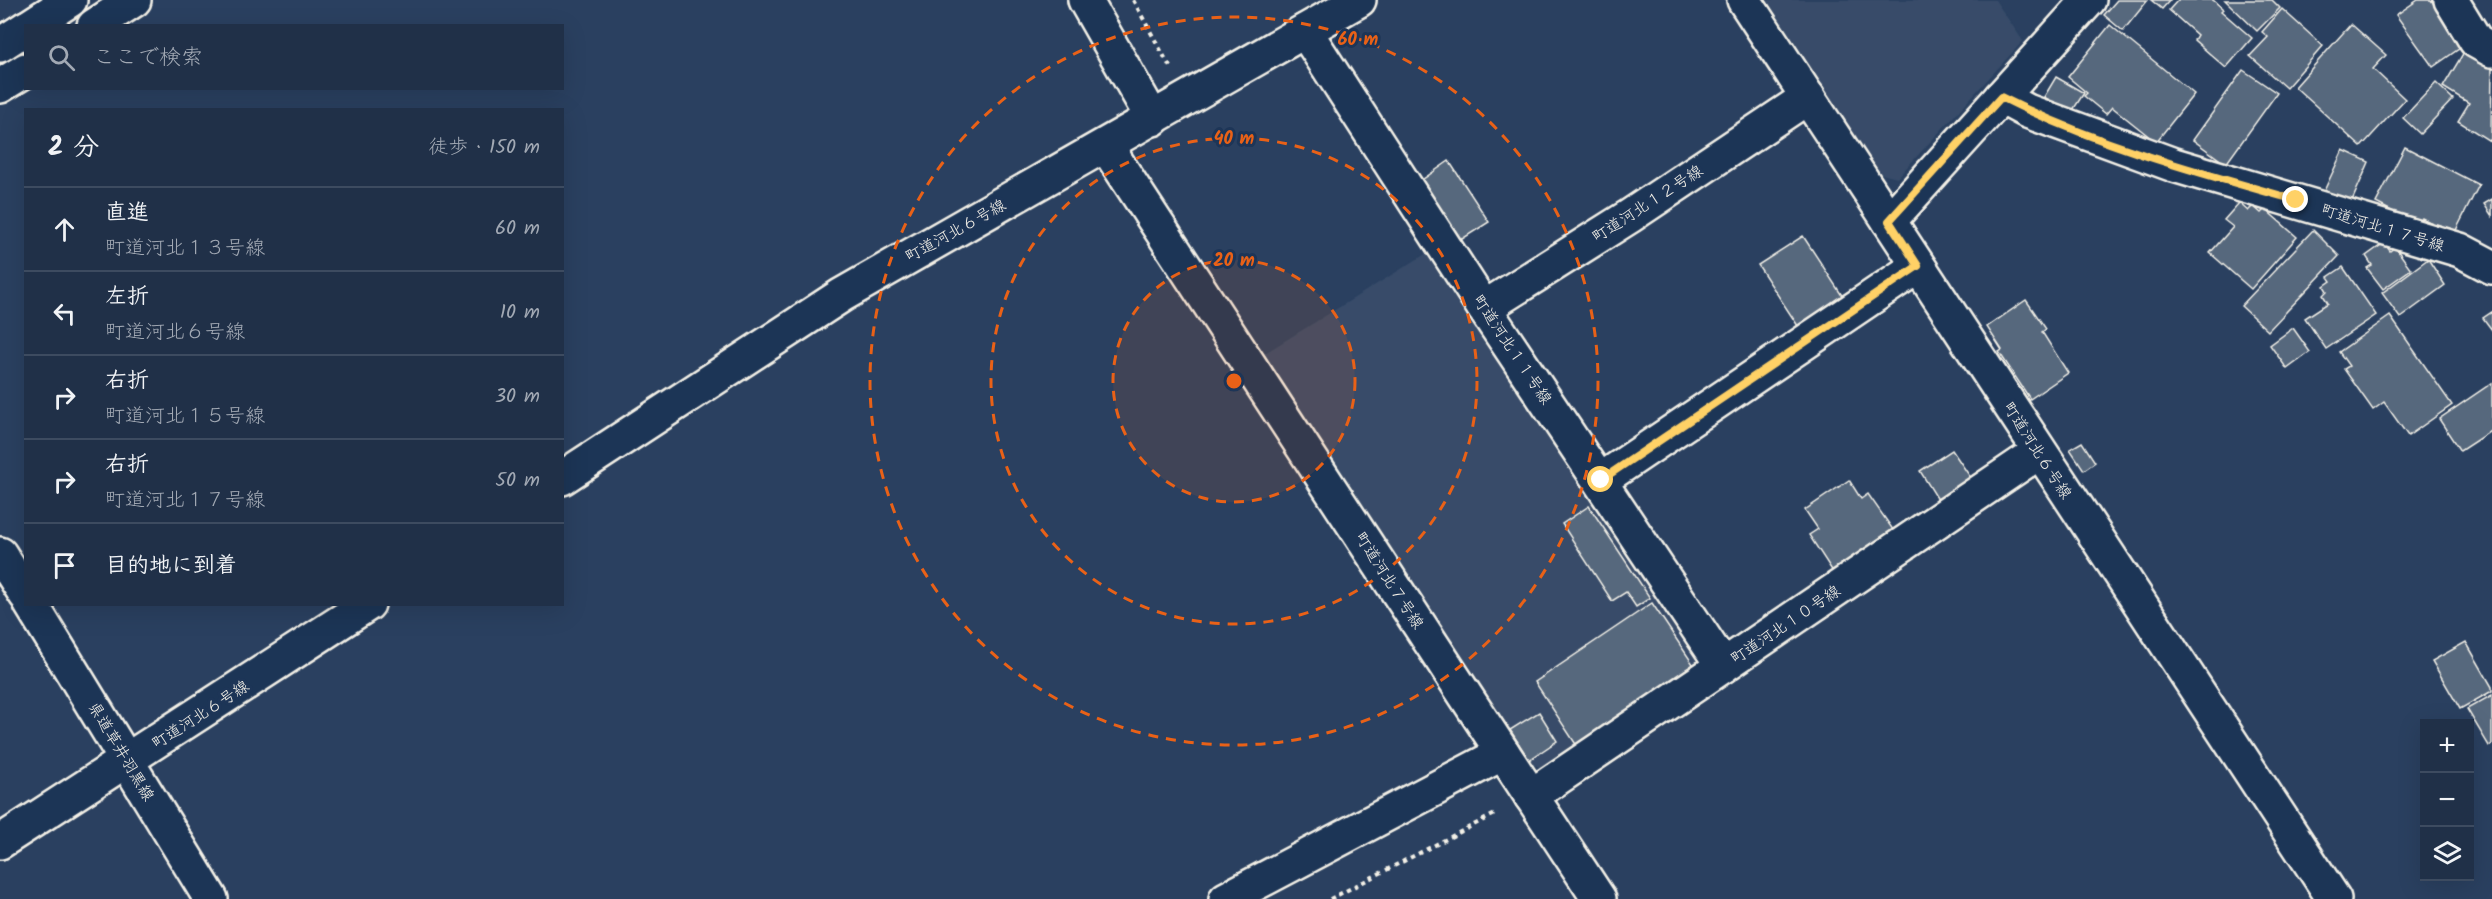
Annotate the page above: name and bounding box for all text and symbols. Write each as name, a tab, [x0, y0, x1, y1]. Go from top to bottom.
search box	[24, 24, 564, 90]
text: 60 m	[1338, 26, 1379, 55]
icon: search	[45, 41, 78, 74]
text: ここで検索	[93, 41, 203, 76]
text: 40 m	[1214, 125, 1255, 154]
text: 2 分	[48, 127, 99, 169]
text: 徒歩 · 150 m	[428, 132, 540, 164]
street label: 町道河北１２号線	[1587, 159, 1708, 250]
route end	[2282, 186, 2308, 212]
street label: 町道河北６号線	[901, 193, 1011, 269]
text: 直進	[105, 196, 149, 231]
street label: 町道河北１７号線	[2318, 198, 2447, 259]
icon: ahead	[48, 213, 81, 246]
text: 60 m	[495, 213, 540, 245]
text: 町道河北１３号線	[105, 233, 265, 265]
text: 20 m	[1213, 247, 1255, 276]
text: 左折	[105, 280, 149, 315]
street label: 町道河北１１号線	[1466, 290, 1558, 410]
icon: left	[48, 297, 81, 330]
text: 10 m	[500, 297, 540, 329]
text: 町道河北６号線	[105, 317, 245, 349]
text: 右折	[105, 364, 149, 399]
centre of rings	[1224, 371, 1244, 391]
icon: right	[48, 381, 81, 414]
text: 30 m	[495, 381, 540, 413]
street label: 町道河北６号線	[1996, 397, 2078, 505]
text: 町道河北１５号線	[105, 401, 265, 433]
text: 右折	[105, 448, 149, 483]
icon: right	[48, 465, 81, 498]
text: 50 m	[495, 465, 540, 497]
route start	[1587, 466, 1613, 492]
text: 町道河北１７号線	[105, 485, 265, 517]
street label: 町道河北７号線	[1348, 527, 1430, 635]
icon: arrive	[48, 549, 81, 582]
text: 目的地に到着	[105, 549, 237, 584]
street label: 町道河北１０号線	[1726, 579, 1846, 671]
street label: 町道河北６号線	[147, 674, 255, 756]
street label: 県道草井羽黒線	[81, 697, 160, 806]
map controls	[2420, 719, 2474, 881]
button: +	[2420, 719, 2474, 773]
button: −	[2420, 773, 2474, 827]
button: layers	[2420, 827, 2474, 881]

